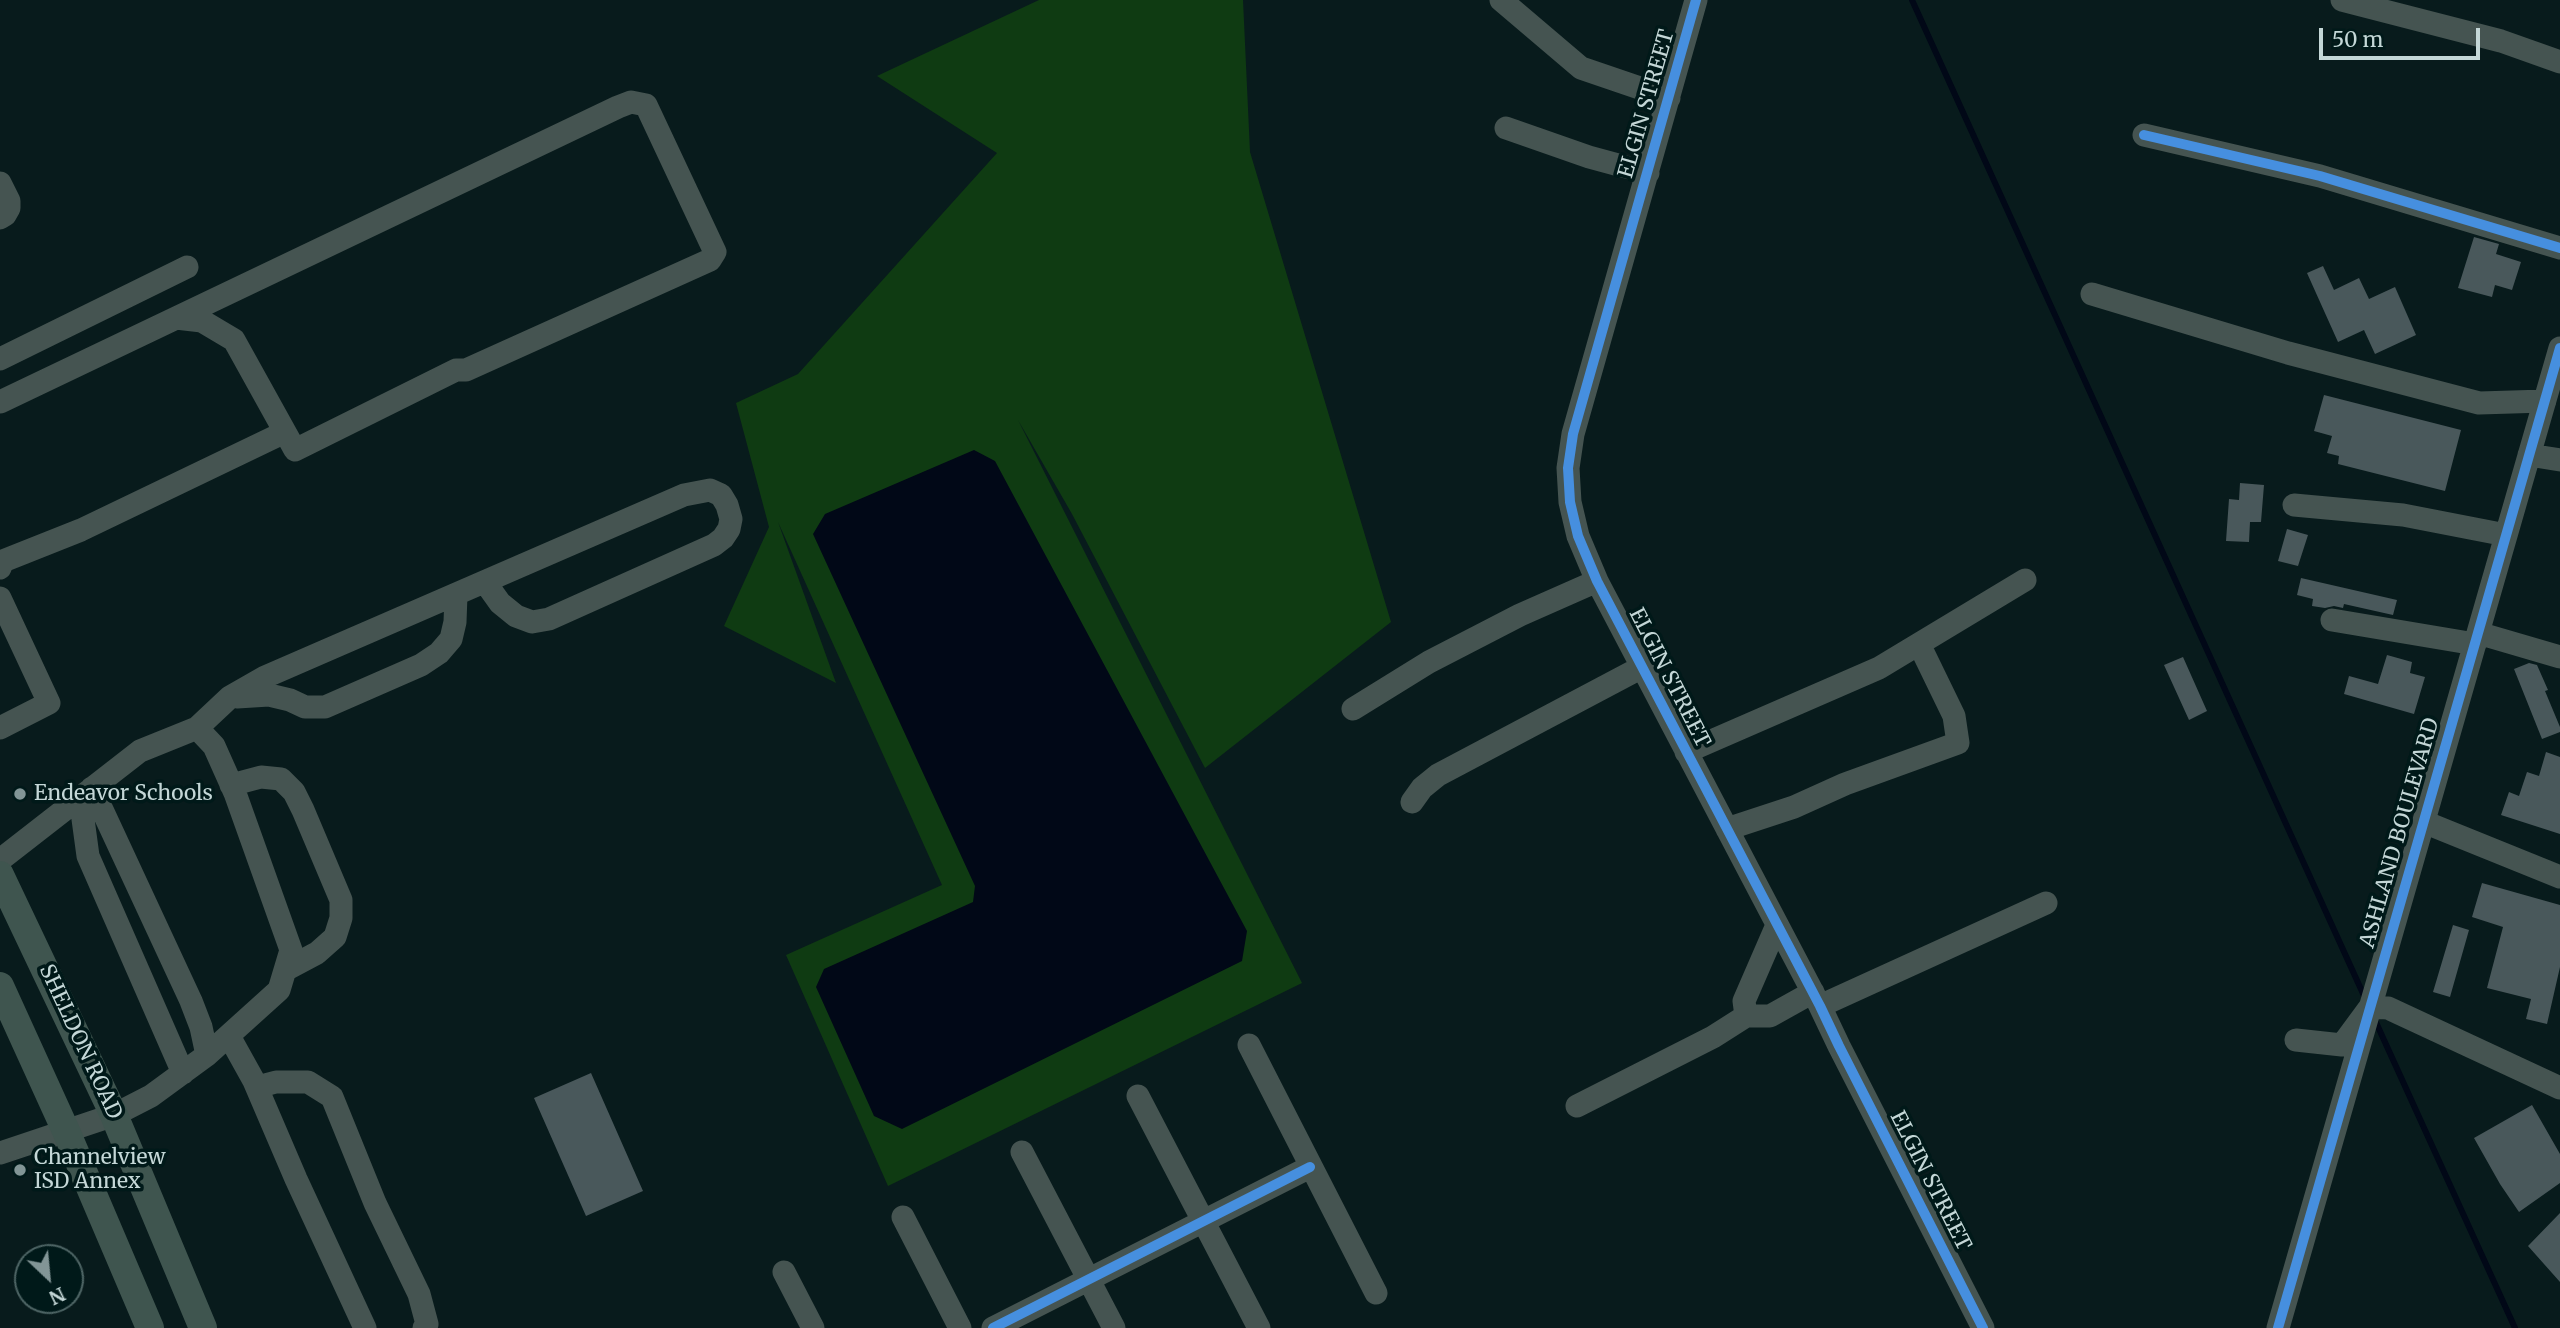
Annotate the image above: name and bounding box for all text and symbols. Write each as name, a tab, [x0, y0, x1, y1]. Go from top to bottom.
scale bar	[2322, 14, 2483, 58]
text: 50 m	[2332, 26, 2383, 53]
street label: ELGIN STREET	[1614, 27, 1680, 181]
street label: ELGIN STREET	[1623, 604, 1715, 752]
street label: ASHLAND BOULEVARD	[2355, 715, 2445, 951]
place label: Endeavor Schools	[34, 781, 213, 807]
marker: Endeavor Schools	[12, 786, 28, 802]
street label: SHELDON ROAD	[33, 961, 127, 1123]
street label: ELGIN STREET	[1884, 1107, 1976, 1255]
place label: Channelview ISD Annex	[34, 1145, 165, 1195]
marker: Channelview ISD Annex	[12, 1162, 28, 1178]
north arrow	[14, 1244, 84, 1314]
text: N	[45, 1282, 69, 1310]

